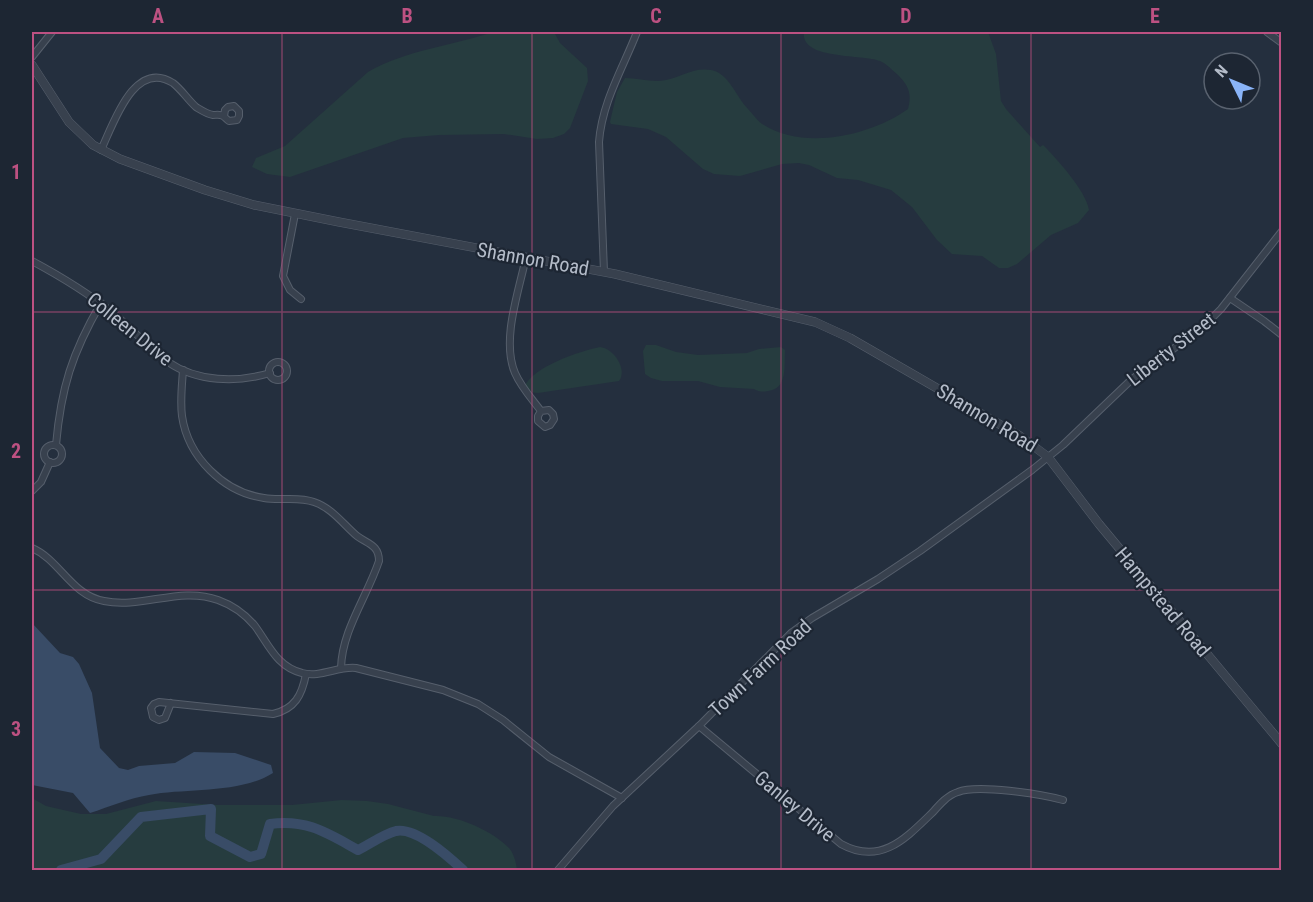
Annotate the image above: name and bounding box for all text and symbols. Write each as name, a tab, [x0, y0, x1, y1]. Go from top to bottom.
text: A	[152, 4, 164, 28]
text: B	[401, 4, 413, 28]
text: C	[650, 4, 662, 28]
text: D	[900, 4, 912, 28]
text: E	[1150, 4, 1160, 28]
north arrow	[1202, 51, 1262, 111]
text: N	[1211, 61, 1232, 81]
text: 1	[11, 160, 21, 184]
street label: Shannon Road	[475, 237, 591, 281]
street label: Colleen Drive	[82, 287, 178, 371]
street label: Liberty Street	[1122, 307, 1220, 391]
street label: Shannon Road	[932, 378, 1042, 458]
text: 2	[11, 439, 21, 463]
street label: Hampstead Road	[1110, 542, 1216, 662]
street label: Town Farm Road	[704, 614, 816, 722]
text: 3	[11, 717, 21, 741]
street label: Ganley Drive	[750, 765, 840, 847]

